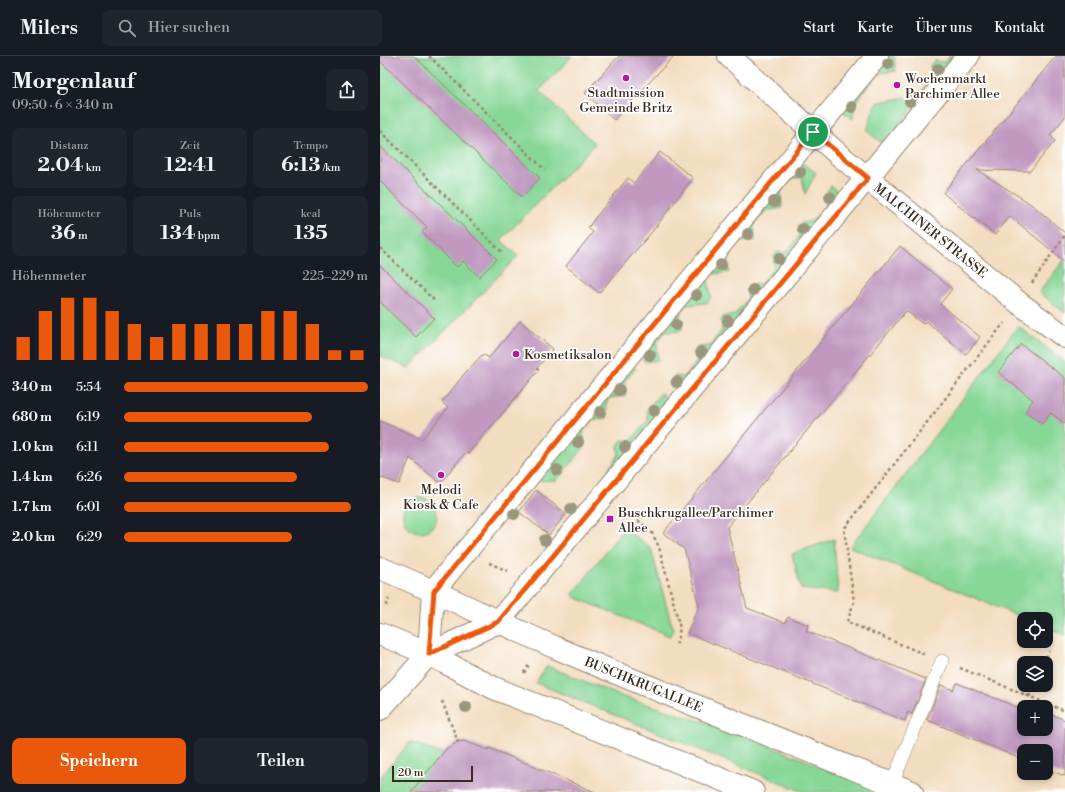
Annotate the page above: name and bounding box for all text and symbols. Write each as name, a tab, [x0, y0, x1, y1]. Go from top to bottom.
search box	[102, 10, 382, 46]
text: Milers	[20, 16, 78, 40]
icon: search	[116, 17, 138, 39]
text: Hier suchen	[148, 18, 230, 37]
text: Start	[803, 19, 835, 37]
text: Karte	[857, 19, 893, 37]
text: Über uns	[915, 19, 972, 37]
text: Kontakt	[994, 19, 1045, 37]
text: Morgenlauf	[12, 68, 134, 95]
button: share	[326, 69, 368, 111]
place label: Wochenmarkt Parchimer Allee	[904, 71, 1000, 102]
marker: Stadtmission Gemeinde Britz	[621, 73, 631, 83]
marker: Wochenmarkt Parchimer Allee	[892, 80, 902, 90]
place label: Stadtmission Gemeinde Britz	[580, 85, 672, 116]
text: 09:50 · 6 × 340 m	[12, 97, 113, 113]
pin	[796, 115, 830, 149]
icon: arrive	[802, 121, 824, 143]
text: Distanz	[50, 139, 89, 153]
text: Zeit	[180, 139, 200, 153]
text: Tempo	[293, 139, 328, 153]
text: 2.04	[38, 153, 83, 178]
text: 12:41	[165, 153, 215, 178]
text: 6:13	[281, 153, 321, 178]
text: km	[83, 161, 101, 175]
text: /km	[321, 161, 340, 175]
street label: MALCHINER STRASSE	[870, 180, 991, 282]
text: Höhenmeter	[38, 207, 101, 221]
text: Puls	[179, 207, 201, 221]
text: kcal	[301, 207, 321, 221]
text: 36	[51, 221, 76, 246]
text: 134	[160, 221, 195, 246]
text: 135	[294, 221, 328, 246]
text: m	[76, 229, 88, 243]
text: bpm	[195, 229, 220, 243]
text: Höhenmeter	[12, 268, 86, 284]
text: 225–229 m	[302, 268, 368, 284]
place label: Kosmetiksalon	[524, 347, 612, 363]
marker: Kosmetiksalon	[511, 349, 521, 359]
text: 340 m	[12, 379, 52, 395]
text: 5:54	[76, 379, 101, 395]
text: 680 m	[12, 409, 52, 425]
text: 6:19	[76, 409, 100, 425]
text: 1.0 km	[12, 439, 53, 455]
text: 6:11	[76, 439, 98, 455]
text: 1.4 km	[12, 469, 53, 485]
text: 6:26	[76, 469, 102, 485]
marker: Melodi Kiosk & Cafe	[436, 470, 446, 480]
place label: Melodi Kiosk & Cafe	[403, 482, 479, 513]
text: 1.7 km	[12, 499, 52, 515]
text: 6:01	[76, 499, 101, 515]
place label: Buschkrugallee/Parchimer Allee	[617, 505, 774, 536]
marker: Buschkrugallee/Parchimer Allee	[605, 514, 615, 524]
text: 2.0 km	[12, 529, 55, 545]
text: 6:29	[76, 529, 102, 545]
map controls	[1017, 612, 1053, 780]
button: locate	[1017, 612, 1053, 648]
street label: BUSCHKRUGALLEE	[581, 654, 705, 716]
button: layers	[1017, 656, 1053, 692]
button: +	[1017, 700, 1053, 736]
button: Speichern	[12, 738, 186, 784]
button: Teilen	[194, 738, 368, 784]
button: −	[1017, 744, 1053, 780]
scale bar	[392, 764, 473, 783]
text: 20 m	[398, 766, 423, 780]

